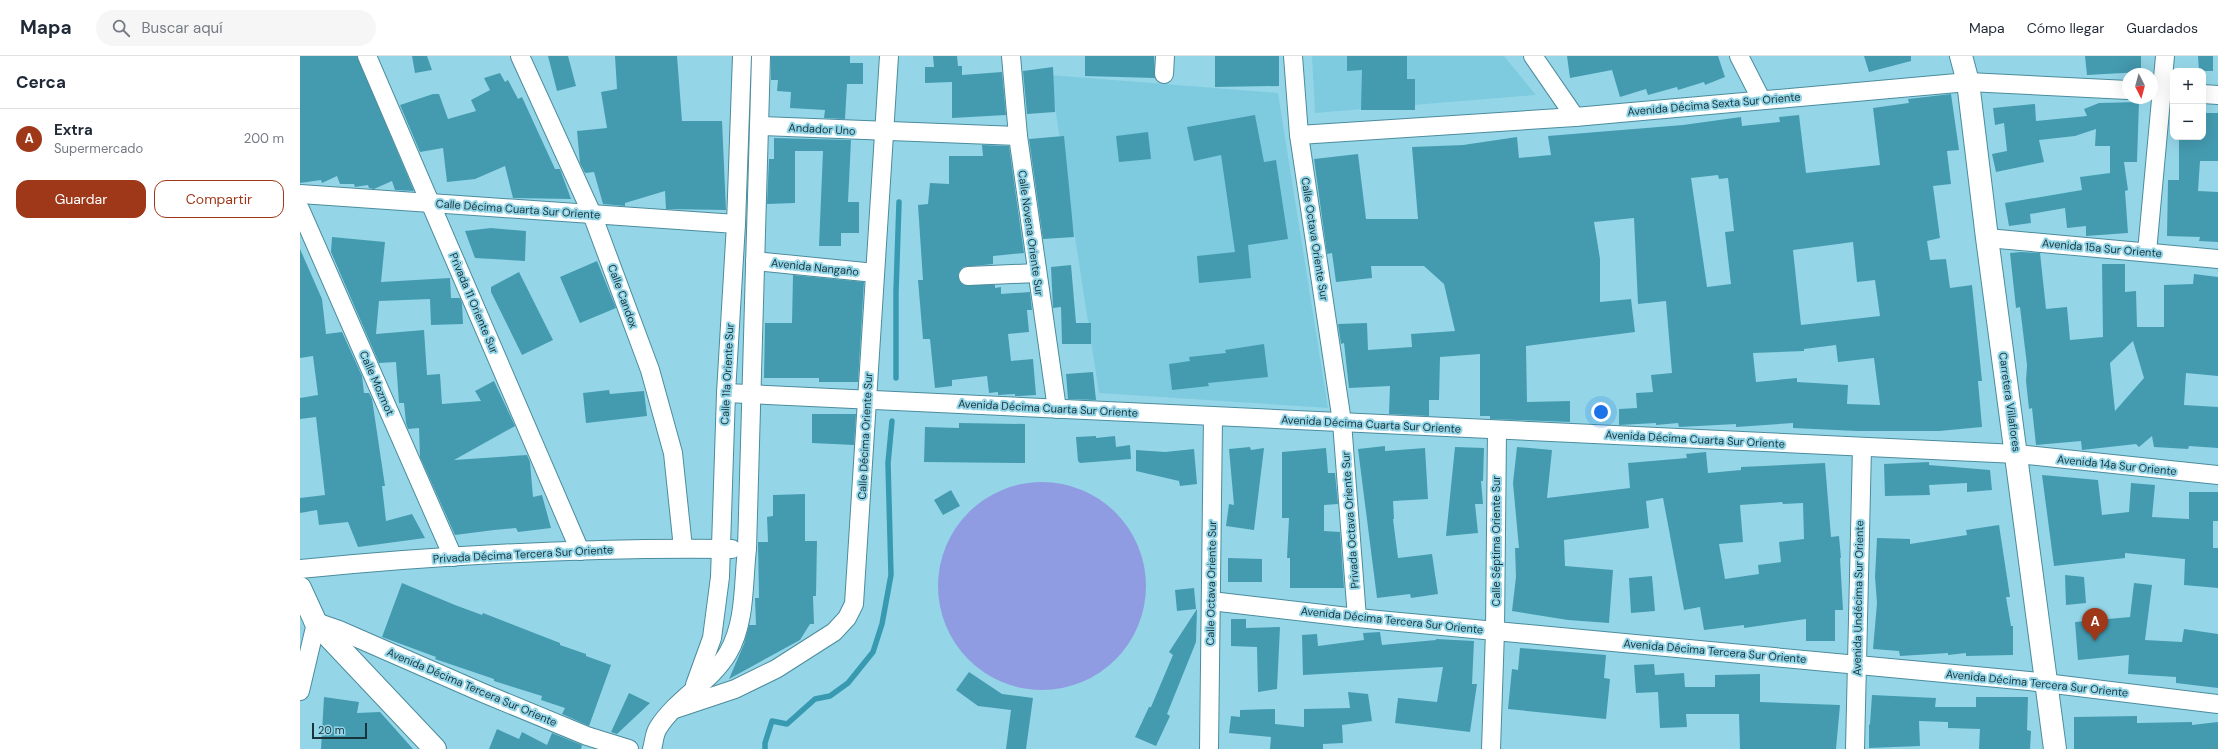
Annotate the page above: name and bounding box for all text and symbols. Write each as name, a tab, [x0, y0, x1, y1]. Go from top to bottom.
search box	[96, 10, 376, 46]
text: Mapa	[20, 15, 72, 40]
icon: search	[110, 17, 132, 39]
text: Buscar aquí	[142, 18, 223, 38]
text: Mapa	[1969, 19, 2005, 37]
text: Cómo llegar	[2027, 19, 2104, 37]
text: Guardados	[2126, 19, 2198, 37]
north arrow	[2122, 68, 2158, 104]
map controls	[2170, 68, 2206, 140]
button: +	[2170, 68, 2206, 104]
text: Cerca	[16, 71, 66, 93]
street label: Avenida Décima Sexta Sur Oriente	[1627, 89, 1801, 119]
button: −	[2170, 104, 2206, 140]
text: Extra	[54, 120, 93, 140]
street label: Andador Uno	[788, 120, 856, 138]
text: A	[24, 130, 34, 147]
text: 200 m	[244, 130, 284, 147]
text: Supermercado	[54, 140, 143, 157]
street label: Calle Novena Oriente Sur	[1015, 169, 1047, 297]
street label: Calle Octava Oriente Sur	[1298, 176, 1332, 302]
button: Guardar	[16, 180, 146, 218]
button: Compartir	[154, 180, 284, 218]
street label: Calle Décima Cuarta Sur Oriente	[435, 196, 601, 222]
street label: Avenida 15a Sur Oriente	[2042, 236, 2162, 260]
street label: Privada 11 Oriente Sur	[446, 251, 502, 355]
street label: Avenida Nangaño	[770, 255, 860, 279]
street label: Calle Candox	[605, 262, 641, 330]
street label: Calle 11a Oriente Sur	[717, 323, 737, 425]
street label: Calle Mozmot	[357, 349, 397, 417]
street label: Carretera Villaflores	[1996, 351, 2024, 453]
street label: Calle Décima Oriente Sur	[855, 372, 875, 500]
street label: Avenida Décima Cuarta Sur Oriente	[958, 396, 1138, 420]
your location	[1591, 402, 1611, 422]
street label: Avenida Décima Cuarta Sur Oriente	[1281, 412, 1461, 436]
street label: Avenida Décima Cuarta Sur Oriente	[1605, 427, 1785, 451]
street label: Privada Octava Oriente Sur	[1338, 451, 1362, 589]
street label: Avenida 14a Sur Oriente	[2057, 452, 2177, 478]
street label: Calle Séptima Oriente Sur	[1489, 476, 1503, 606]
street label: Calle Octava Oriente Sur	[1203, 520, 1219, 646]
street label: Avenida Undécima Sur Oriente	[1850, 520, 1866, 676]
street label: Privada Décima Tercera Sur Oriente	[432, 542, 614, 566]
street label: Avenida Décima Tercera Sur Oriente	[1300, 603, 1484, 637]
pin: A	[2082, 608, 2108, 641]
street label: Avenida Décima Tercera Sur Oriente	[1623, 636, 1807, 666]
street label: Avenida Décima Tercera Sur Oriente	[385, 645, 559, 729]
street label: Avenida Décima Tercera Sur Oriente	[1945, 666, 2129, 700]
scale bar	[312, 721, 367, 740]
text: 20 m	[318, 723, 344, 737]

